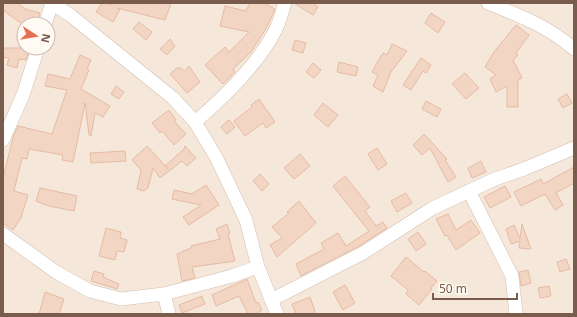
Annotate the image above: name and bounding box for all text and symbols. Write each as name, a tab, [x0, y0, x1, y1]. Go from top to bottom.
north arrow	[16, 16, 56, 56]
text: N	[38, 32, 55, 44]
scale bar	[433, 275, 517, 301]
text: 50 m	[439, 280, 467, 297]

